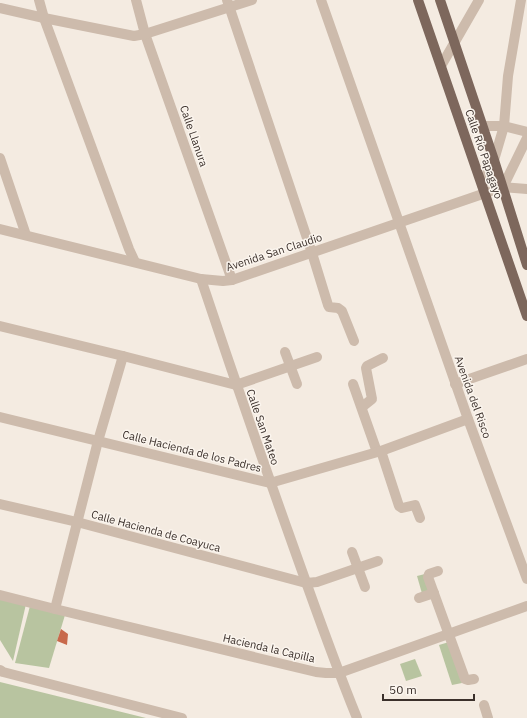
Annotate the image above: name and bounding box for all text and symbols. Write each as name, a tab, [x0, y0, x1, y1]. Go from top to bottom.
street label: Calle Llanura	[177, 103, 211, 169]
street label: Calle Río Papagayo	[462, 107, 506, 201]
street label: Avenida San Claudio	[224, 230, 324, 274]
street label: Avenida del Risco	[452, 354, 494, 440]
street label: Calle San Mateo	[243, 387, 283, 467]
street label: Calle Hacienda de los Padres	[121, 427, 263, 475]
street label: Calle Hacienda de Coayuca	[90, 507, 222, 555]
street label: Hacienda la Capilla	[222, 631, 317, 665]
scale bar	[383, 676, 474, 702]
text: 50 m	[389, 682, 417, 697]

